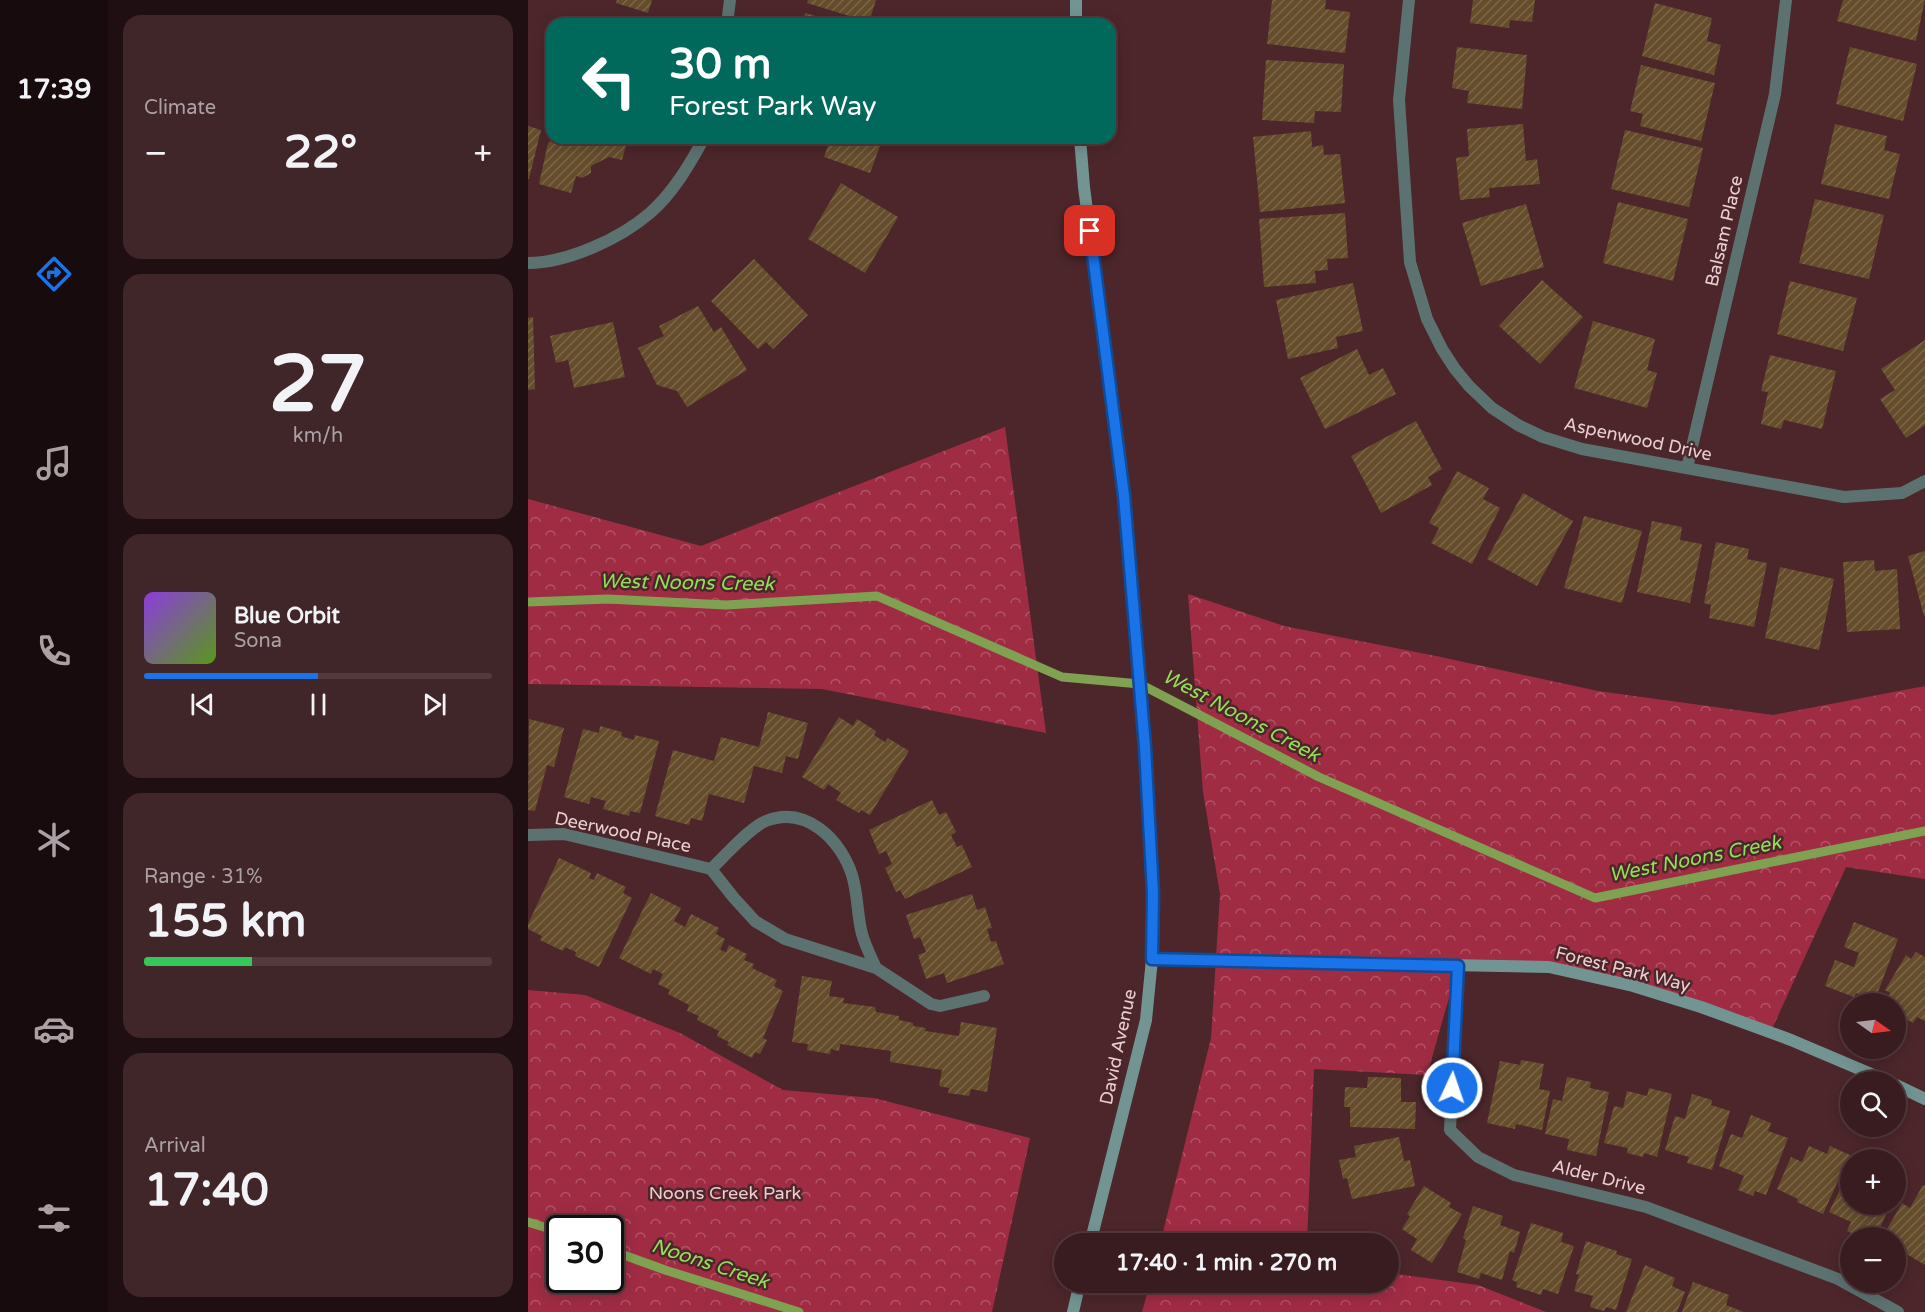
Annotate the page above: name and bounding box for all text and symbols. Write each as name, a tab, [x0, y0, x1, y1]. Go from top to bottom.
text: 30 m	[669, 39, 771, 90]
icon: left	[570, 42, 648, 120]
text: 17:39	[17, 73, 91, 106]
text: Forest Park Way	[669, 90, 877, 123]
text: Climate	[144, 96, 216, 120]
text: 22°	[284, 126, 357, 180]
text: −	[144, 134, 168, 173]
text: +	[473, 134, 492, 173]
street label: Balsam Place	[1701, 173, 1747, 289]
pin	[1064, 205, 1115, 256]
icon: arrive	[1073, 214, 1106, 247]
icon: directions	[33, 253, 75, 295]
text: 27	[269, 338, 367, 432]
street label: Aspenwood Drive	[1562, 413, 1714, 465]
text: km/h	[293, 424, 343, 448]
icon: music	[33, 442, 75, 484]
water label: West Noons Creek	[599, 569, 777, 597]
text: Blue Orbit	[234, 603, 340, 629]
text: Sona	[234, 629, 282, 653]
icon: phone	[33, 630, 75, 672]
water label: West Noons Creek	[1158, 664, 1326, 769]
icon: previous	[186, 688, 219, 721]
icon: pause	[302, 688, 335, 721]
icon: next	[418, 688, 451, 721]
street label: Deerwood Place	[553, 807, 693, 857]
icon: climate	[33, 819, 75, 861]
water label: West Noons Creek	[1607, 830, 1785, 887]
text: Range · 31%	[144, 865, 263, 889]
text: 155 km	[144, 895, 306, 949]
street label: Forest Park Way	[1553, 942, 1693, 996]
street label: David Avenue	[1095, 987, 1141, 1107]
north arrow	[1840, 993, 1906, 1059]
map controls	[1840, 993, 1906, 1293]
icon: car	[33, 1008, 75, 1050]
position arrow	[1420, 1056, 1484, 1120]
button: search	[1840, 1071, 1906, 1137]
text: Arrival	[144, 1134, 206, 1158]
button: +	[1840, 1149, 1906, 1215]
street label: Alder Drive	[1550, 1155, 1648, 1199]
text: 17:40	[144, 1164, 269, 1218]
park label: Noons Creek Park	[649, 1182, 802, 1204]
icon: filters	[33, 1197, 75, 1239]
speed limit sign: 30	[546, 1215, 624, 1293]
button: −	[1840, 1227, 1906, 1293]
water label: Noons Creek	[648, 1234, 774, 1295]
text: 17:40 · 1 min · 270 m	[1116, 1250, 1337, 1276]

